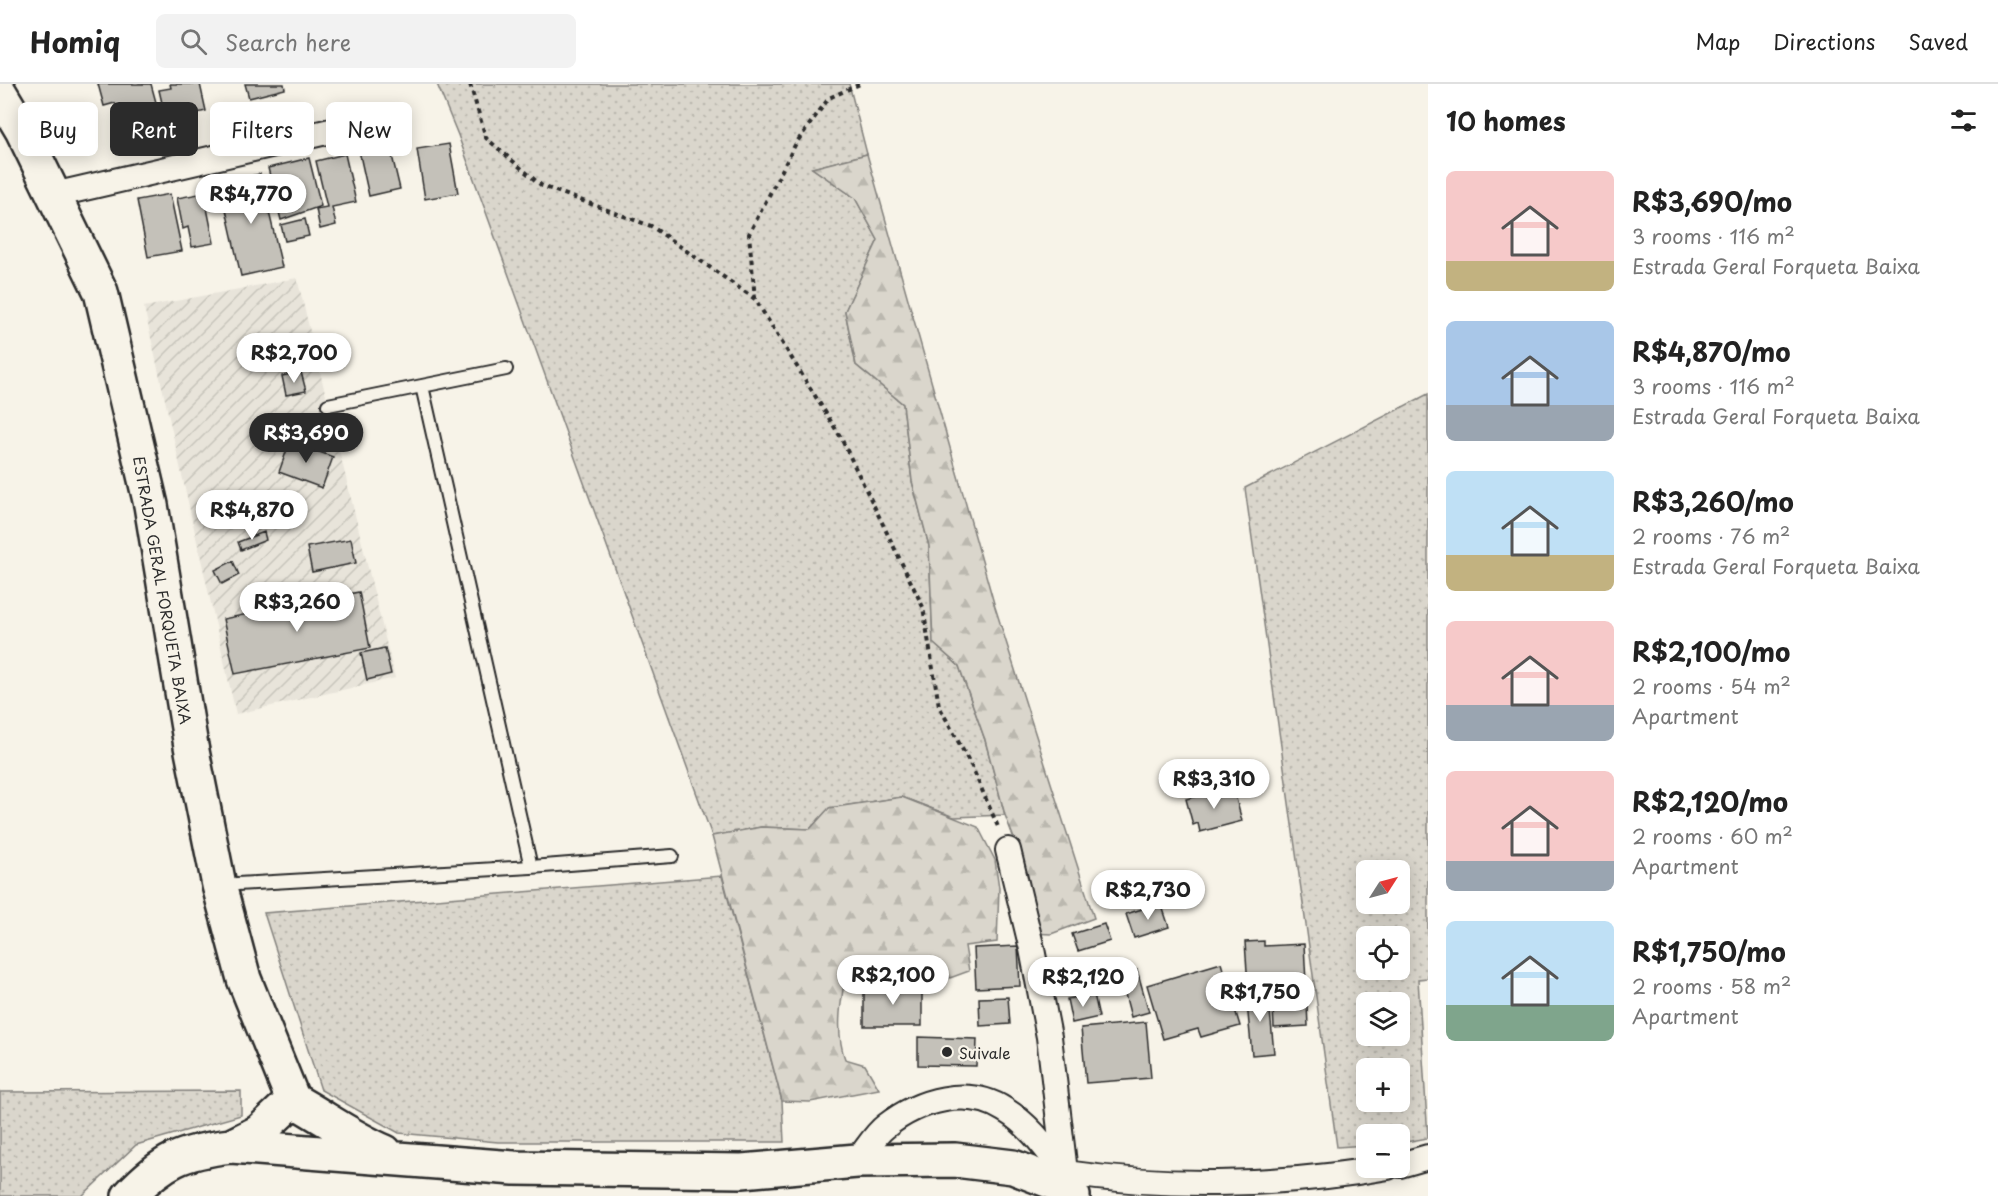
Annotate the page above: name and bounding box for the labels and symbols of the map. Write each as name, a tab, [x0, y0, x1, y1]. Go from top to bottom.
pin: R$4,770	[196, 174, 306, 225]
pin: R$2,700	[239, 333, 349, 384]
pin: R$3,690	[251, 413, 361, 464]
street label: ESTRADA GERAL FORQUETA BAIXA	[128, 454, 198, 726]
pin: R$4,870	[197, 490, 307, 541]
pin: R$3,260	[242, 582, 352, 633]
pin: R$3,310	[1159, 759, 1269, 810]
north arrow	[1356, 860, 1410, 914]
pin: R$2,730	[1093, 870, 1203, 921]
pin: R$2,100	[838, 955, 948, 1006]
pin: R$2,120	[1028, 957, 1138, 1008]
pin: R$1,750	[1205, 972, 1315, 1023]
place label: Suivale	[959, 1041, 1011, 1064]
marker: Suivale	[940, 1045, 954, 1059]

